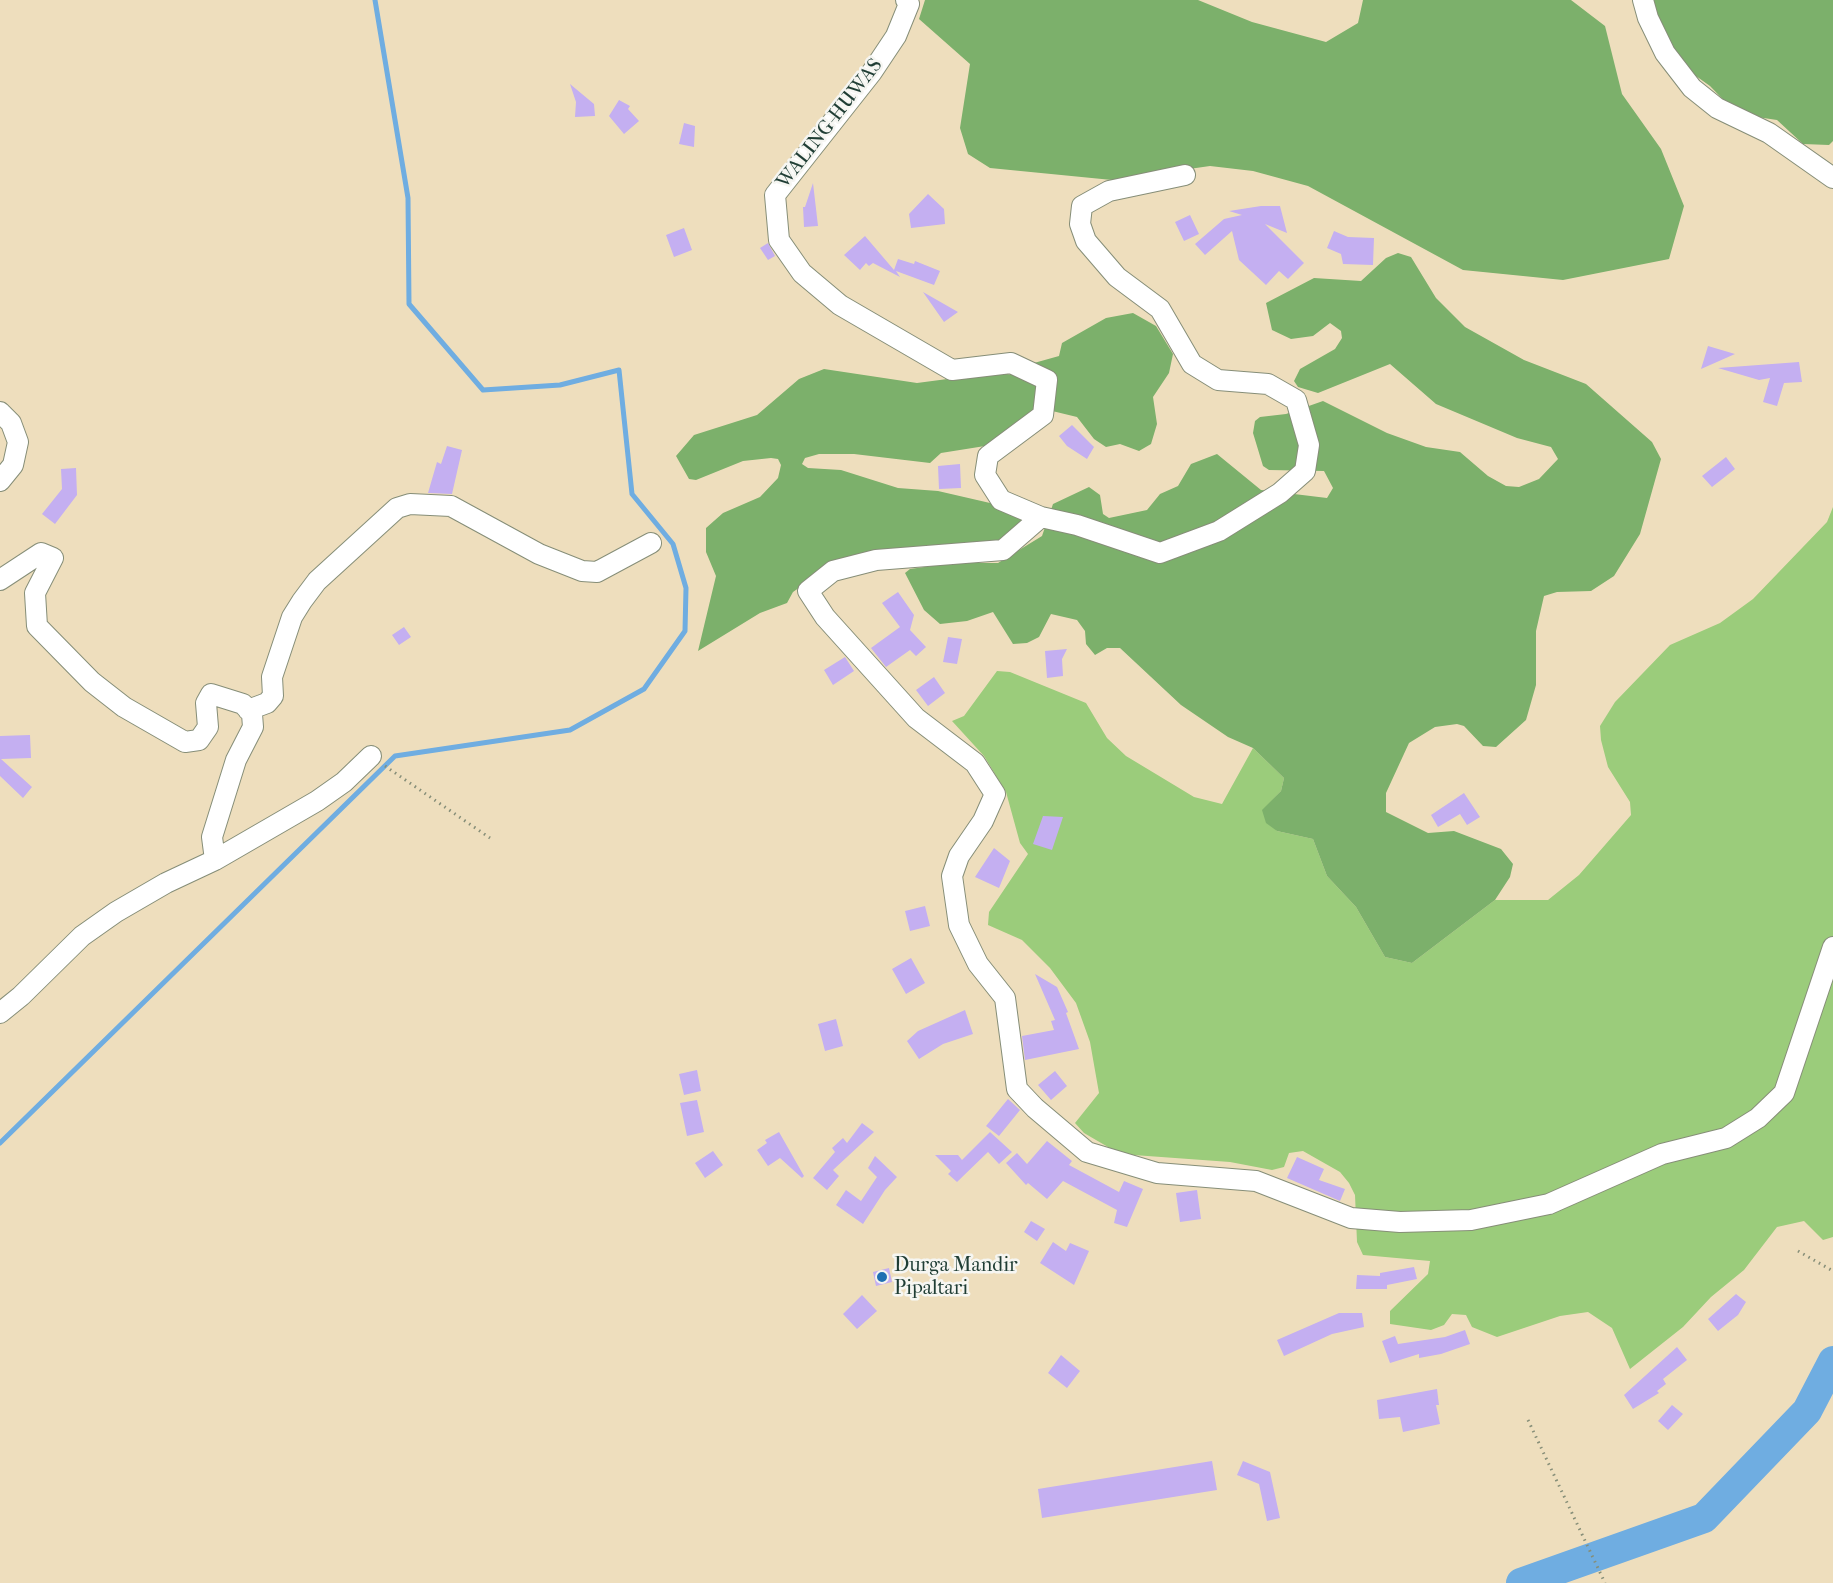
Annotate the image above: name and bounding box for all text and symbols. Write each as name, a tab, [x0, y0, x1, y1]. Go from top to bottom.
street label: WALING-HUWAS	[772, 54, 888, 194]
place label: Durga Mandir Pipaltari	[894, 1254, 1018, 1301]
marker: Durga Mandir Pipaltari	[875, 1270, 889, 1284]

